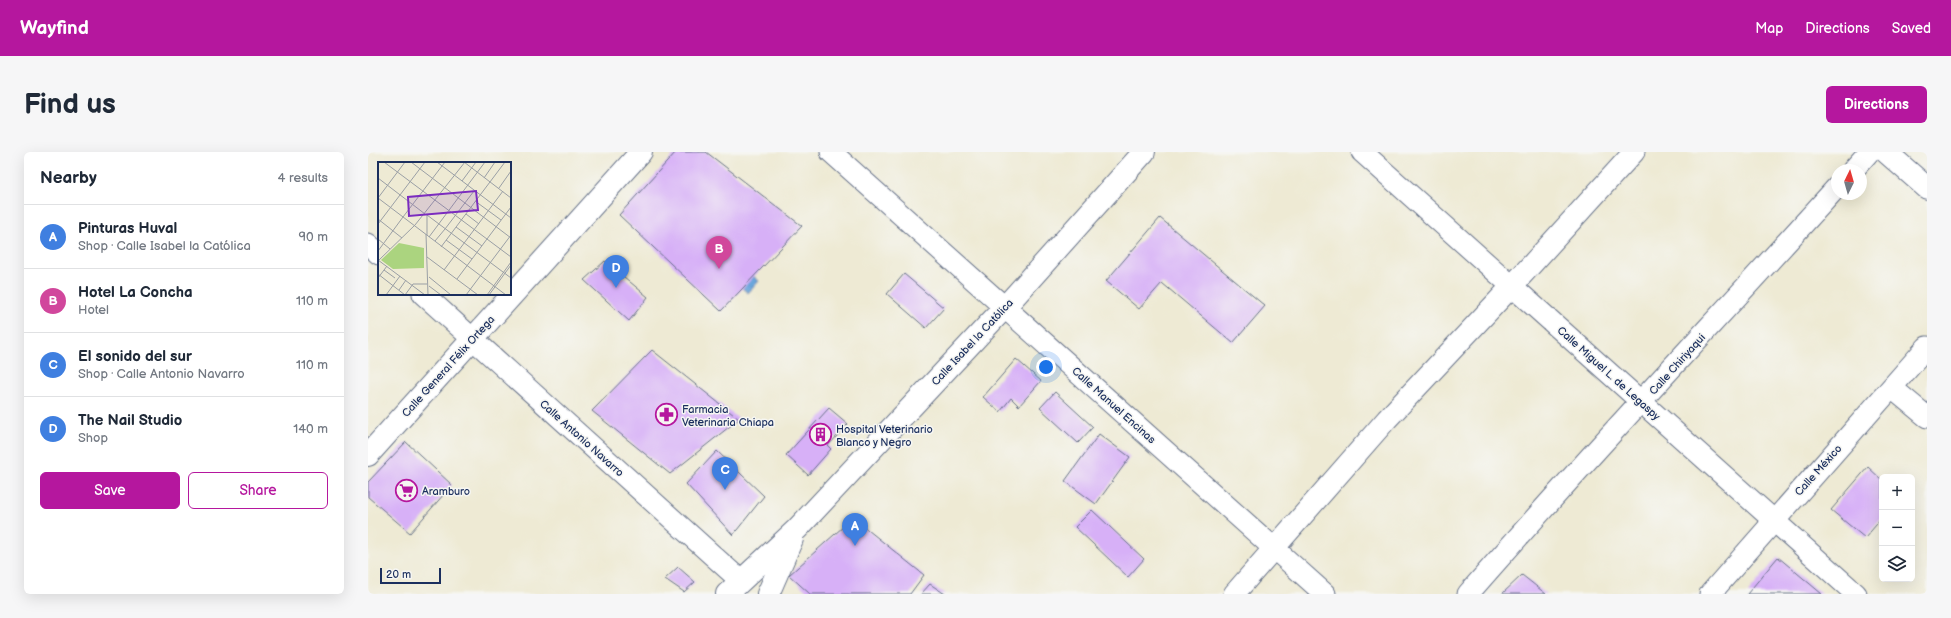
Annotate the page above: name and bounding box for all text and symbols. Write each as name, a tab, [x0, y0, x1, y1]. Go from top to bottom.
text: Wayfind	[20, 17, 89, 40]
text: Map	[1755, 20, 1783, 37]
text: Directions	[1805, 20, 1870, 37]
text: Saved	[1892, 20, 1931, 37]
button: Directions	[1826, 86, 1927, 123]
text: Find us	[24, 88, 116, 121]
inset map	[378, 162, 511, 295]
north arrow	[1831, 164, 1867, 200]
text: Nearby	[40, 168, 97, 188]
text: 4 results	[278, 170, 328, 186]
text: Pinturas Huval	[78, 219, 177, 238]
text: A	[49, 229, 57, 245]
text: 90 m	[299, 229, 328, 245]
pin: B	[706, 236, 732, 269]
text: Shop · Calle Isabel la Católica	[78, 238, 251, 254]
pin: D	[603, 255, 629, 288]
text: Hotel La Concha	[78, 283, 193, 302]
text: B	[48, 293, 58, 309]
text: 110 m	[296, 293, 328, 309]
street label: Calle Isabel la Católica	[929, 296, 1016, 388]
text: Hotel	[78, 302, 109, 318]
street label: Calle General Félix Ortega	[399, 313, 497, 420]
street label: Calle Miguel L. de Legaspy	[1555, 324, 1663, 423]
street label: Calle Chiriyaqui	[1647, 331, 1708, 397]
text: El sonido del sur	[78, 347, 192, 366]
text: C	[48, 357, 58, 373]
text: 110 m	[296, 357, 328, 373]
your location	[1036, 357, 1056, 377]
street label: Calle Manuel Encinas	[1069, 364, 1159, 447]
text: Shop · Calle Antonio Navarro	[78, 366, 245, 382]
street label: Calle Antonio Navarro	[537, 397, 626, 479]
pharmacy icon: Farmacia Veterinaria Chiapa	[653, 402, 679, 428]
place label: Farmacia Veterinaria Chiapa	[682, 403, 774, 429]
text: The Nail Studio	[78, 411, 182, 430]
text: D	[48, 421, 58, 437]
text: 140 m	[293, 421, 328, 437]
building icon: Hospital Veterinario Blanco y Negro	[808, 422, 834, 448]
place label: Hospital Veterinario Blanco y Negro	[836, 423, 933, 449]
text: Shop	[78, 430, 108, 446]
street label: Calle México	[1792, 442, 1845, 499]
pin: C	[712, 457, 738, 490]
button: Save	[40, 472, 180, 509]
button: Share	[188, 472, 328, 509]
map controls	[1879, 474, 1915, 582]
button: +	[1879, 474, 1915, 510]
supermarket icon: Aramburo	[394, 478, 420, 504]
place label: Aramburo	[422, 485, 470, 498]
button: −	[1879, 510, 1915, 546]
pin: A	[842, 513, 868, 546]
button: layers	[1879, 546, 1915, 582]
scale bar	[380, 566, 441, 585]
text: 20 m	[386, 568, 411, 581]

